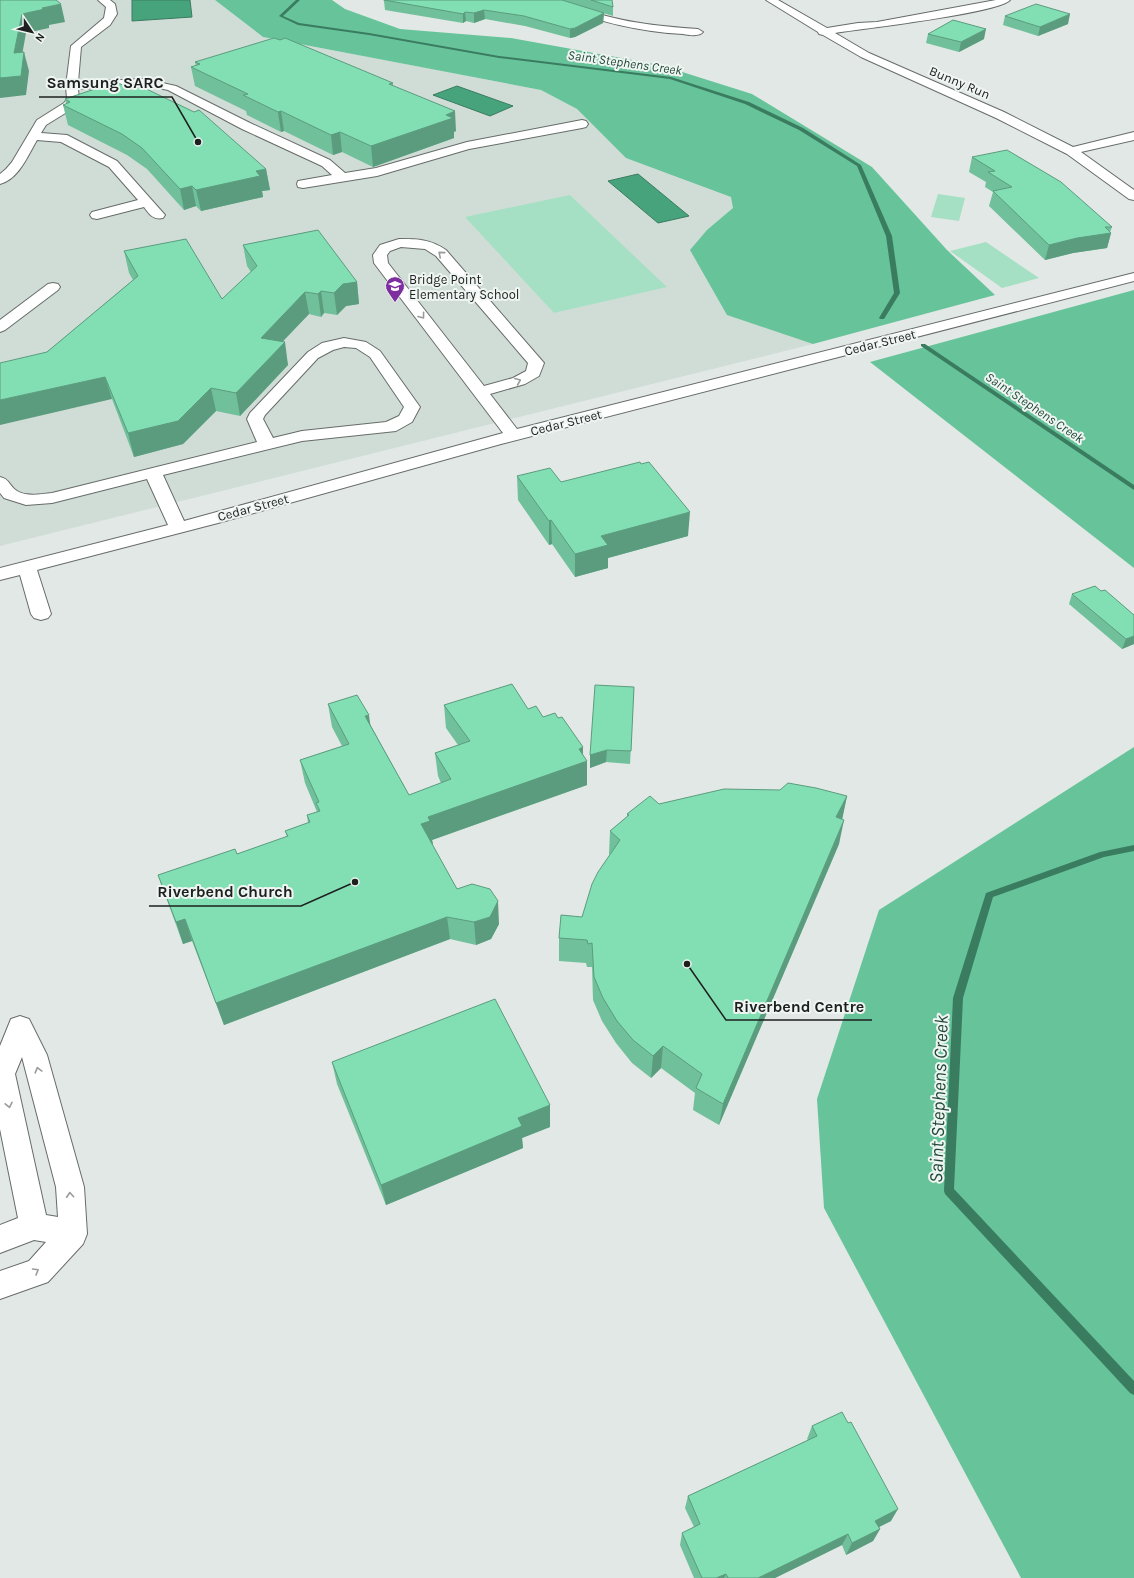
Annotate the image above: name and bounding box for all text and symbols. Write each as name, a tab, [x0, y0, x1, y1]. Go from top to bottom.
north arrow	[12, 12, 52, 52]
text: N	[32, 30, 47, 44]
water label: Saint Stephens Creek	[567, 47, 683, 78]
street label: Bunny Run	[927, 63, 992, 102]
callout: Samsung SARC	[39, 69, 172, 97]
text: Samsung SARC	[46, 73, 164, 92]
one-way arrow	[438, 251, 446, 258]
place label: Bridge Point Elementary School	[409, 272, 519, 302]
school or university icon: Bridge Point Elementary School	[384, 275, 406, 303]
one-way arrow	[418, 311, 425, 318]
street label: Cedar Street	[843, 326, 917, 359]
water label: Saint Stephens Creek	[983, 369, 1087, 446]
one-way arrow	[514, 377, 521, 385]
street label: Cedar Street	[529, 406, 603, 439]
street label: Cedar Street	[216, 491, 290, 524]
callout: Riverbend Church	[149, 878, 301, 906]
text: Riverbend Church	[157, 882, 293, 901]
callout: Riverbend Centre	[726, 992, 872, 1020]
text: Riverbend Centre	[734, 997, 864, 1016]
water label: Saint Stephens Creek	[925, 1014, 953, 1184]
one-way arrow	[35, 1066, 43, 1073]
one-way arrow	[4, 1101, 12, 1108]
one-way arrow	[66, 1192, 75, 1198]
one-way arrow	[32, 1268, 39, 1276]

